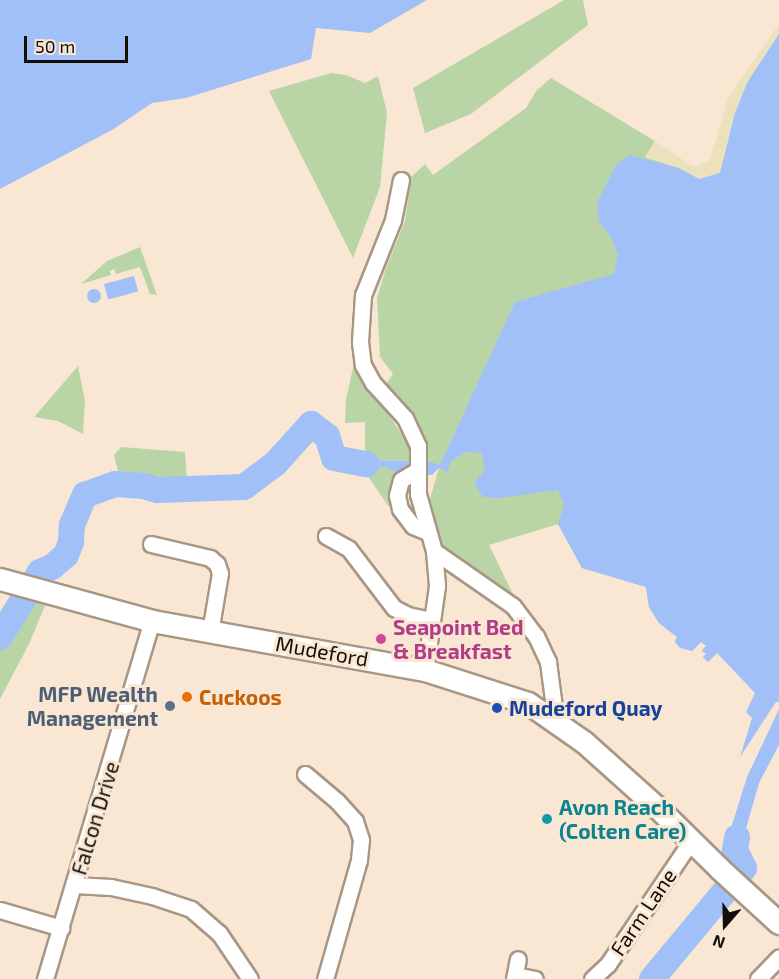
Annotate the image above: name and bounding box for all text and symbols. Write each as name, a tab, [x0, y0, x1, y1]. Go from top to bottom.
scale bar	[27, 24, 130, 62]
text: 50 m	[35, 35, 75, 57]
place label: Seapoint Bed & Breakfast	[393, 614, 523, 664]
street label: Mudeford	[274, 630, 370, 672]
marker: Seapoint Bed & Breakfast	[374, 632, 388, 646]
place label: MFP Wealth Management	[27, 681, 158, 731]
place label: Cuckoos	[199, 684, 282, 710]
marker: Cuckoos	[180, 690, 194, 704]
place label: Mudeford Quay	[509, 695, 662, 721]
marker: MFP Wealth Management	[163, 699, 177, 713]
marker: Mudeford Quay	[490, 701, 504, 715]
street label: Falcon Drive	[66, 758, 124, 878]
place label: Avon Reach (Colten Care)	[559, 794, 687, 844]
marker: Avon Reach (Colten Care)	[540, 812, 554, 826]
street label: Farm Lane	[605, 864, 681, 960]
north arrow	[695, 895, 755, 955]
text: N	[710, 931, 727, 953]

